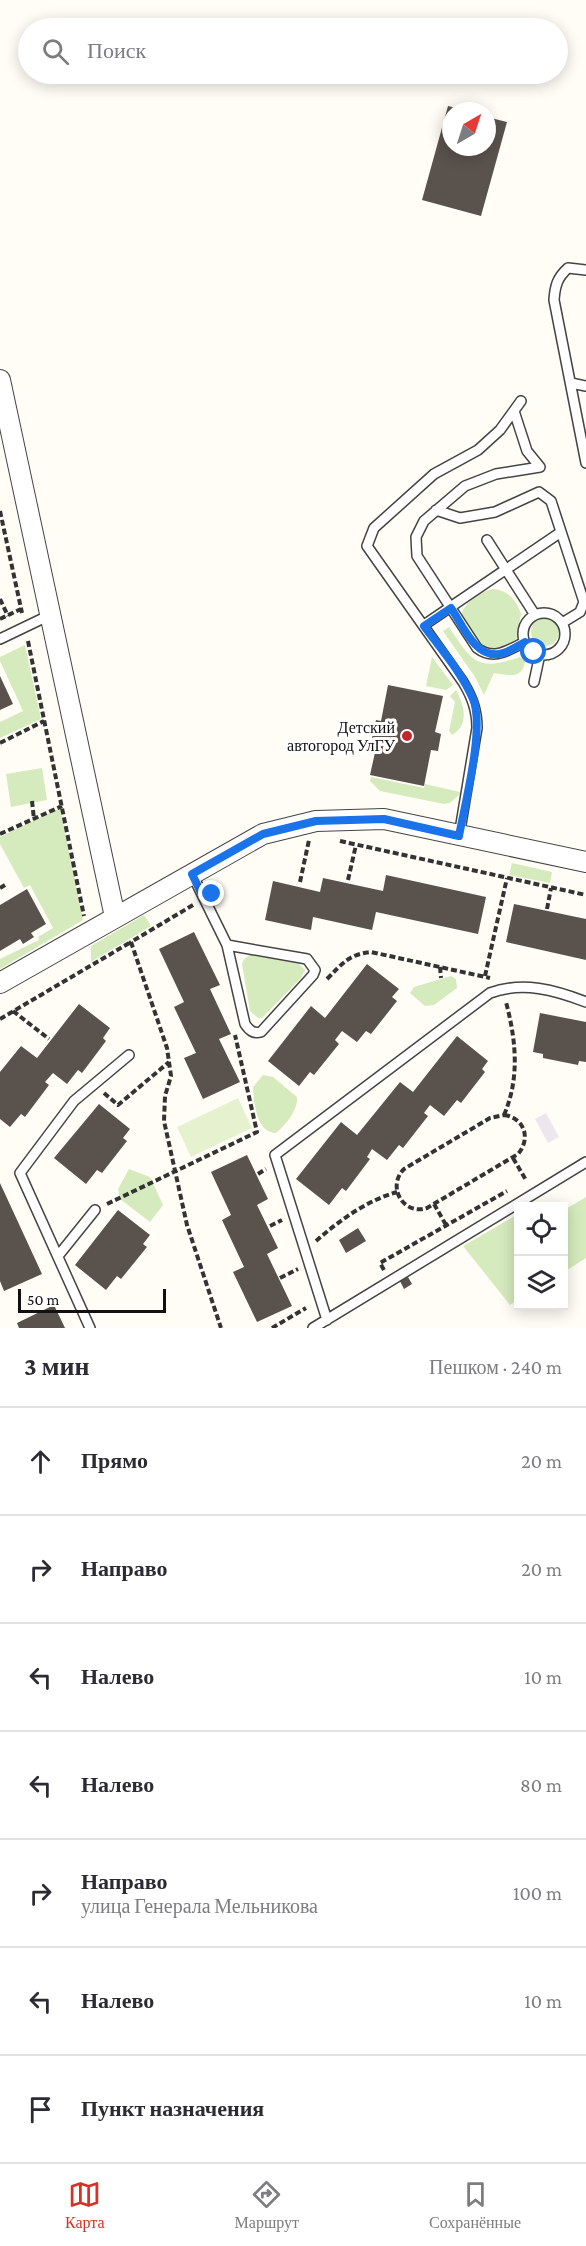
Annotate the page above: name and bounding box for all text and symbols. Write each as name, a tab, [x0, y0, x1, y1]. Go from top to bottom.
search box	[18, 18, 568, 84]
icon: search	[39, 35, 72, 68]
text: Поиск	[87, 38, 146, 63]
north arrow	[442, 102, 496, 156]
route start	[520, 638, 546, 664]
place label: Детский автогород УлГУ	[287, 719, 396, 755]
marker: Детский автогород УлГУ	[400, 729, 414, 743]
route end	[198, 880, 224, 906]
map controls	[514, 1202, 568, 1310]
button: locate	[514, 1202, 568, 1256]
button: layers	[514, 1256, 568, 1310]
scale bar	[18, 1286, 166, 1314]
text: 50 m	[27, 1291, 59, 1308]
text: 3 мин	[24, 1352, 89, 1381]
text: Пешком · 240 m	[429, 1356, 562, 1378]
icon: ahead	[24, 1445, 57, 1478]
text: Прямо	[81, 1448, 148, 1473]
text: 20 m	[521, 1450, 562, 1472]
icon: right	[24, 1553, 57, 1586]
text: Направо	[81, 1556, 167, 1581]
text: 20 m	[521, 1558, 562, 1580]
icon: left	[24, 1661, 57, 1694]
text: Налево	[81, 1664, 154, 1689]
text: 10 m	[524, 1666, 562, 1688]
icon: left	[24, 1769, 57, 1802]
text: Налево	[81, 1772, 154, 1797]
text: 80 m	[520, 1774, 562, 1796]
text: Направо	[81, 1869, 167, 1894]
icon: right	[24, 1877, 57, 1910]
text: 100 m	[513, 1882, 562, 1904]
text: улица Генерала Мельникова	[81, 1895, 318, 1917]
icon: left	[24, 1985, 57, 2018]
text: Налево	[81, 1988, 154, 2013]
text: 10 m	[524, 1990, 562, 2012]
icon: arrive	[24, 2093, 57, 2126]
text: Пункт назначения	[81, 2096, 264, 2121]
tab: Карта	[65, 2178, 105, 2232]
tab: Маршрут	[235, 2178, 299, 2232]
tab: Сохранённые	[429, 2178, 521, 2232]

